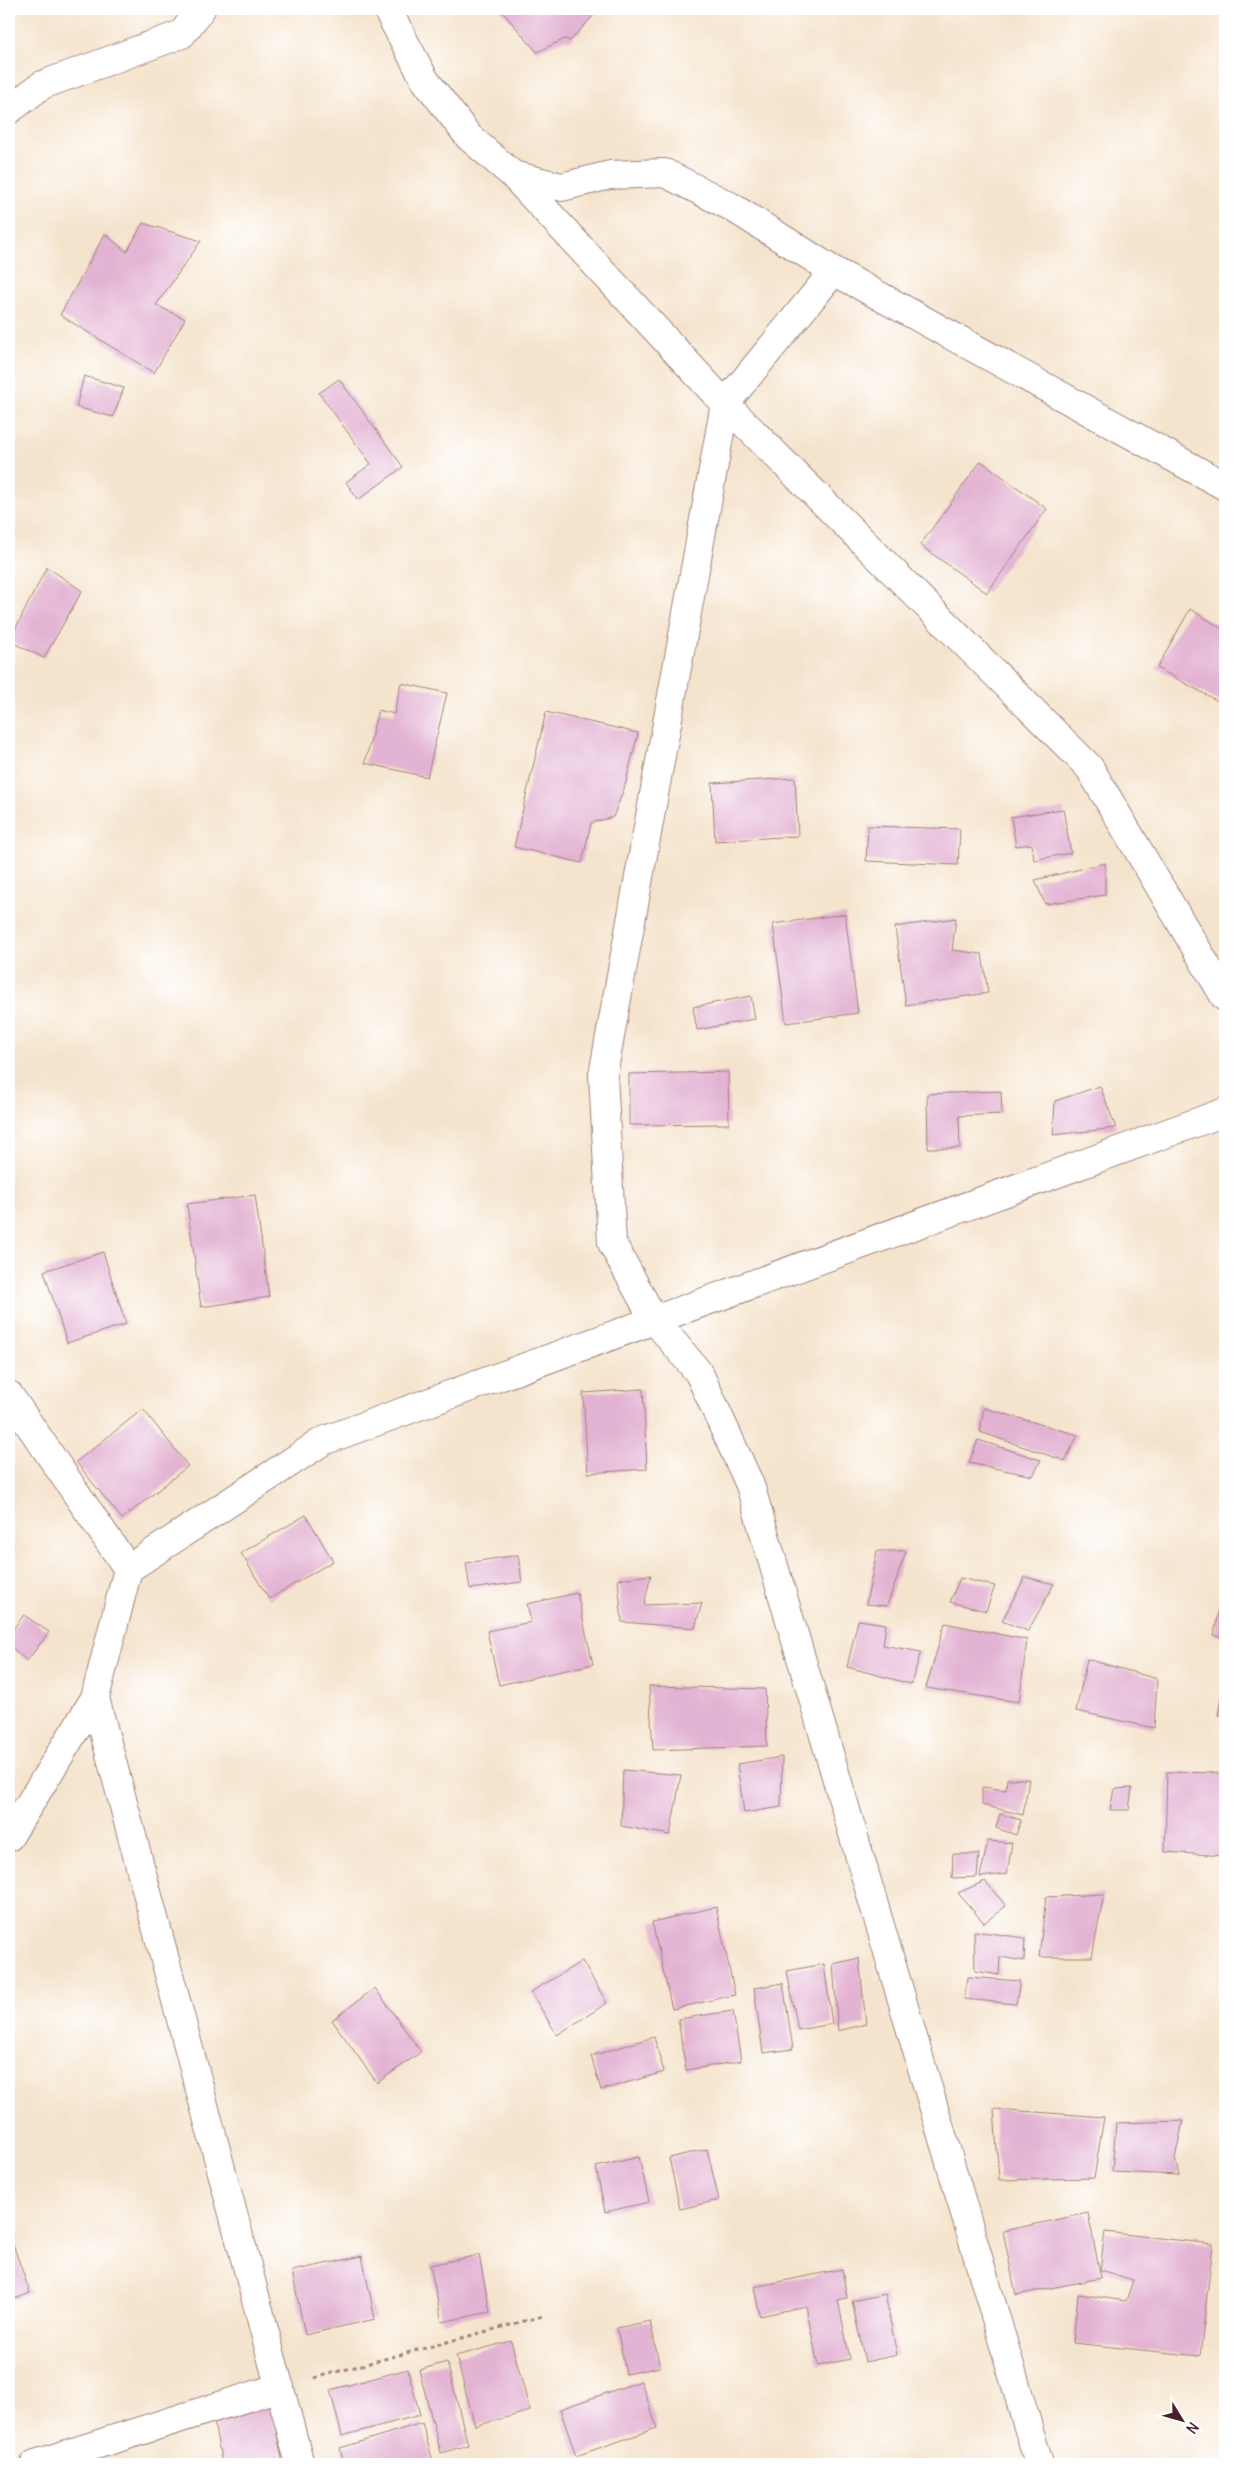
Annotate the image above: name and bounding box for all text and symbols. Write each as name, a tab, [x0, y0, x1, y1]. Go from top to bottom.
north arrow	[1156, 2396, 1206, 2446]
text: N	[1182, 2419, 1202, 2437]

